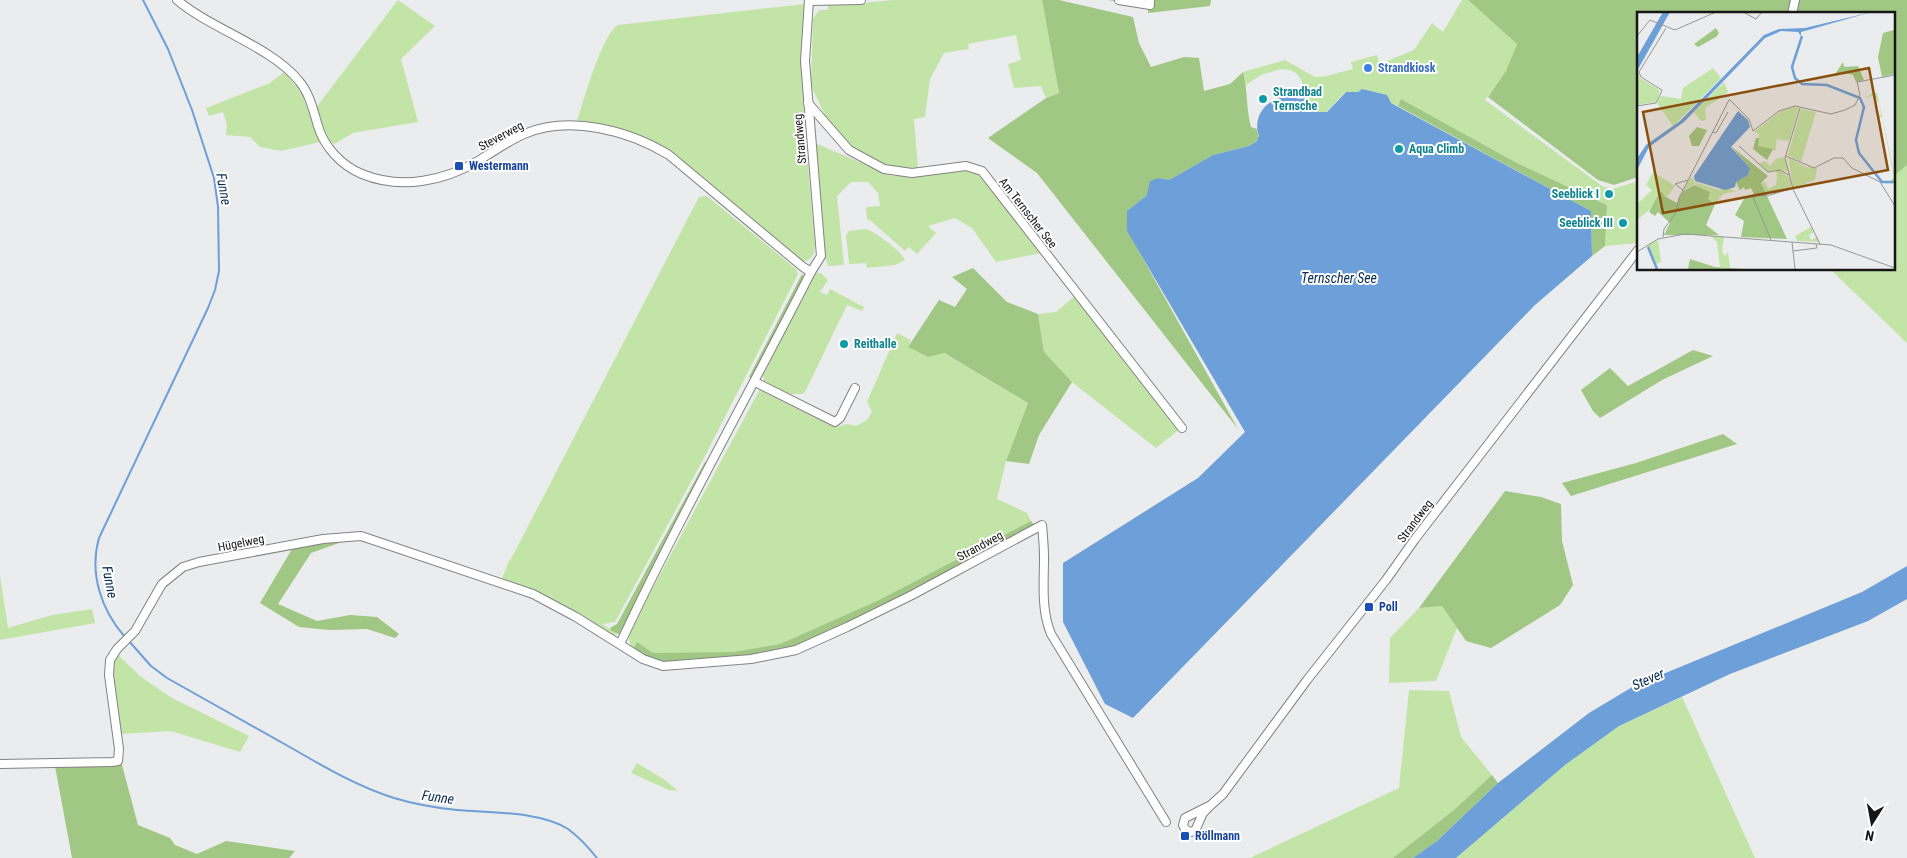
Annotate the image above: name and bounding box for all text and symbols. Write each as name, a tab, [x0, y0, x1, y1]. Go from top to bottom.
inset map	[1637, 12, 1894, 270]
place label: Strandkiosk	[1378, 61, 1436, 75]
marker: Strandkiosk	[1362, 62, 1374, 74]
place label: Strandbad Ternsche	[1273, 85, 1322, 113]
marker: Strandbad Ternsche	[1257, 93, 1269, 105]
street label: Strandweg	[791, 113, 809, 165]
street label: Steverweg	[476, 118, 526, 154]
place label: Aqua Climb	[1409, 142, 1464, 156]
marker: Aqua Climb	[1393, 143, 1405, 155]
place label: Westermann	[469, 159, 529, 173]
marker: Westermann	[453, 160, 465, 172]
water label: Funne	[213, 172, 235, 206]
street label: Am Ternscher See	[996, 175, 1060, 251]
place label: Seeblick I	[1552, 187, 1599, 201]
marker: Seeblick I	[1603, 188, 1615, 200]
place label: Seeblick III	[1559, 216, 1613, 230]
marker: Seeblick III	[1617, 217, 1629, 229]
water label: Ternscher See	[1301, 270, 1377, 286]
place label: Reithalle	[854, 337, 897, 351]
marker: Reithalle	[838, 338, 850, 350]
street label: Strandweg	[1394, 497, 1436, 545]
street label: Strandweg	[955, 528, 1005, 564]
street label: Hügelweg	[217, 532, 265, 554]
water label: Funne	[99, 565, 121, 599]
place label: Poll	[1379, 600, 1398, 614]
marker: Poll	[1363, 601, 1375, 613]
water label: Stever	[1629, 665, 1667, 693]
water label: Funne	[421, 787, 455, 807]
north arrow	[1847, 798, 1897, 848]
text: N	[1864, 827, 1875, 844]
place label: Röllmann	[1195, 829, 1240, 843]
marker: Röllmann	[1179, 830, 1191, 842]

